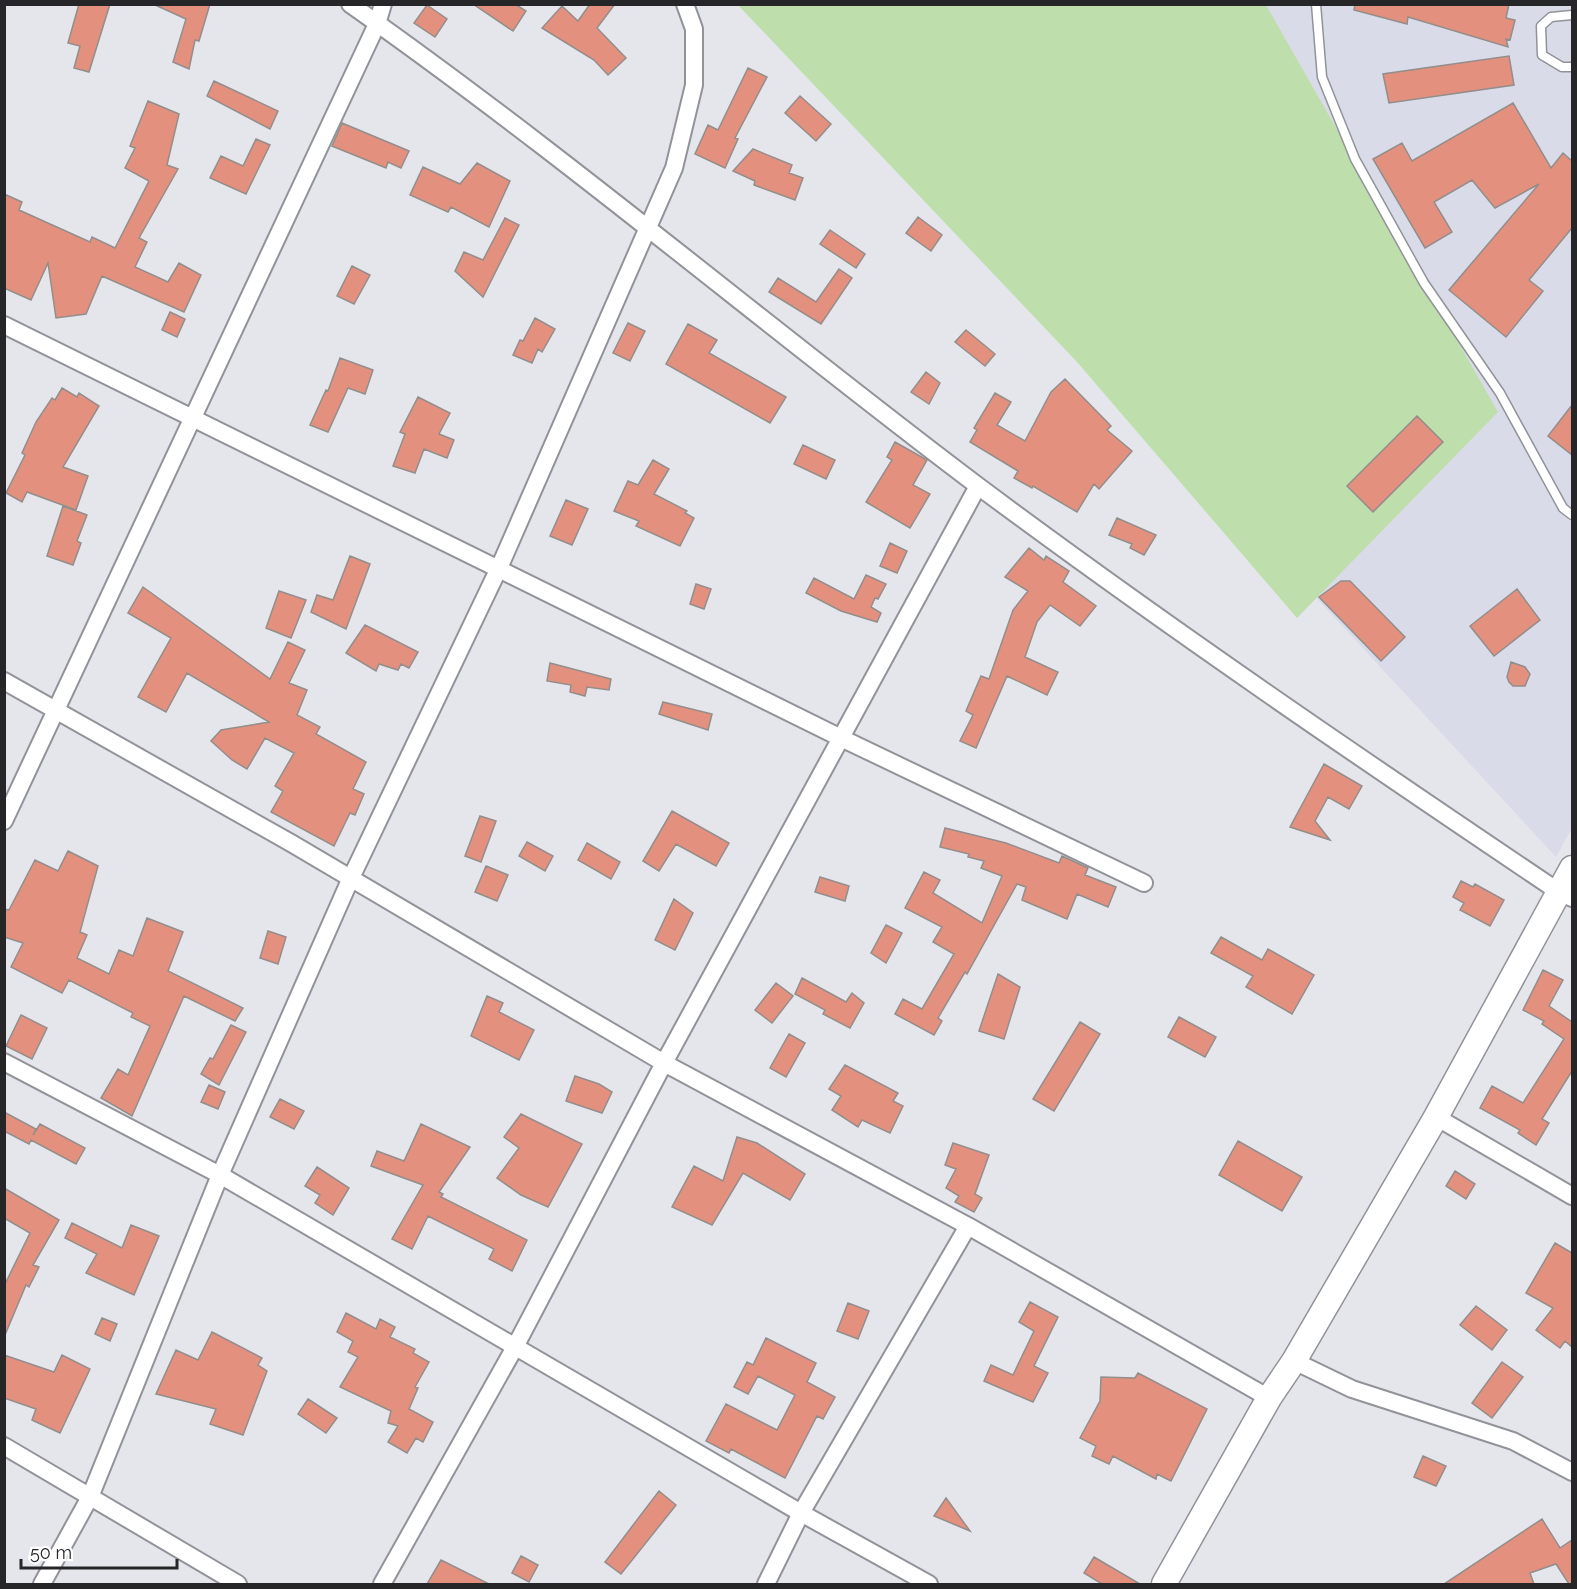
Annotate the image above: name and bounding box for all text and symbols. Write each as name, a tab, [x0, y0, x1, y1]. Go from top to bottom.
scale bar	[21, 1532, 177, 1570]
text: 50 m	[30, 1542, 72, 1563]

